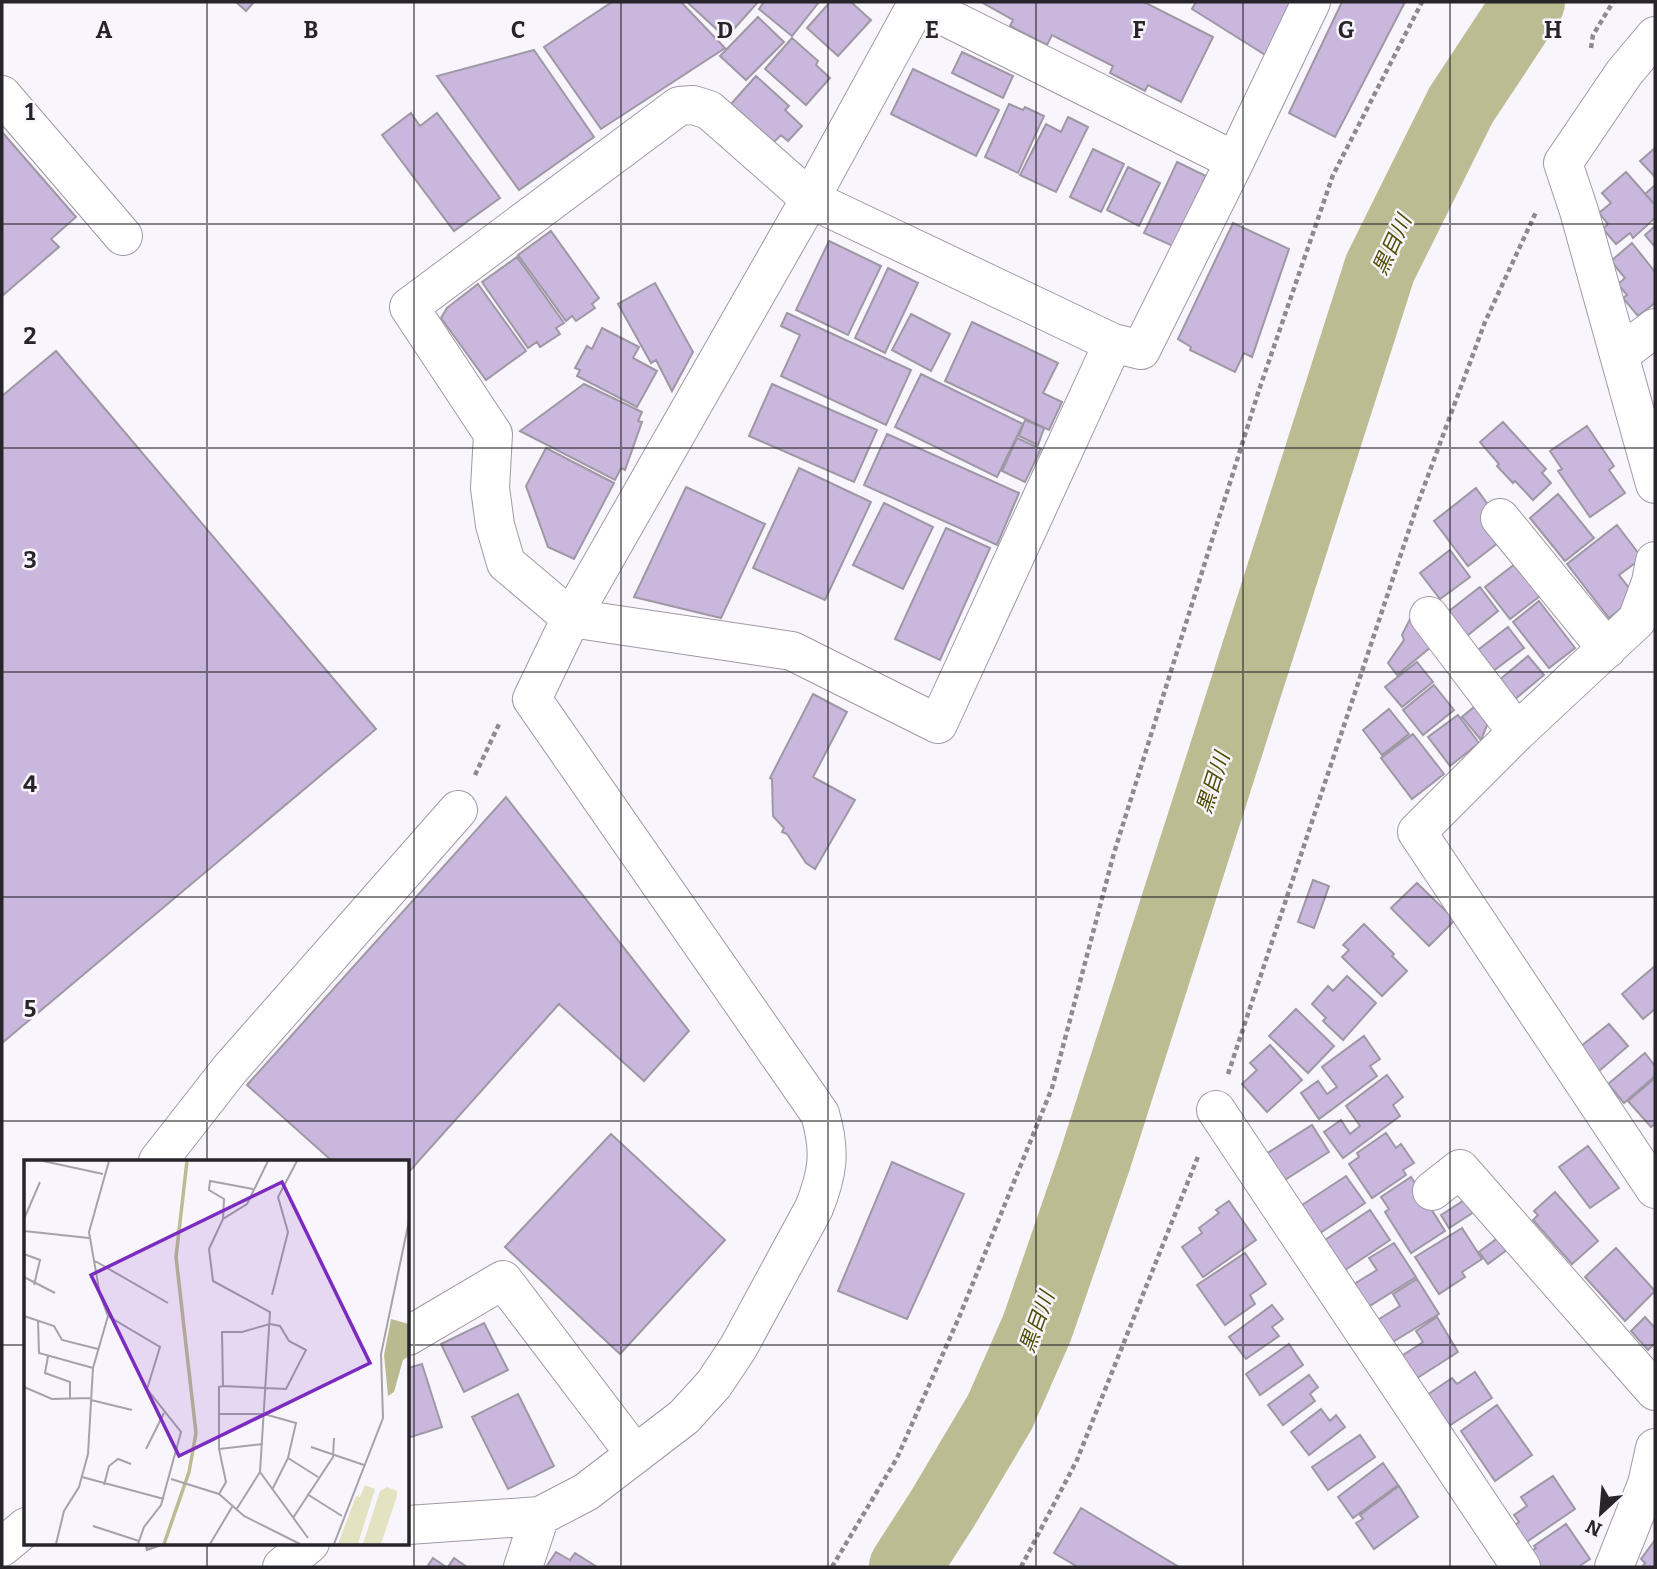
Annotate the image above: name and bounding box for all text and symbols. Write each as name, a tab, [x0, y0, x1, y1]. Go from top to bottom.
text: A	[96, 16, 113, 44]
text: B	[304, 16, 318, 44]
text: C	[511, 16, 525, 44]
text: D	[717, 16, 733, 44]
text: E	[925, 16, 939, 44]
text: F	[1133, 16, 1146, 44]
text: G	[1338, 16, 1355, 44]
text: H	[1544, 16, 1562, 44]
text: 1	[25, 98, 35, 126]
water label: 黒目川	[1367, 209, 1418, 279]
text: 2	[24, 322, 37, 350]
text: 3	[23, 546, 37, 574]
water label: 黒目川	[1191, 747, 1236, 817]
text: 4	[23, 770, 37, 798]
text: 5	[24, 995, 36, 1023]
inset map	[24, 1160, 410, 1544]
water label: 黒目川	[1014, 1286, 1061, 1356]
north arrow	[1566, 1478, 1636, 1548]
text: N	[1582, 1514, 1605, 1541]

